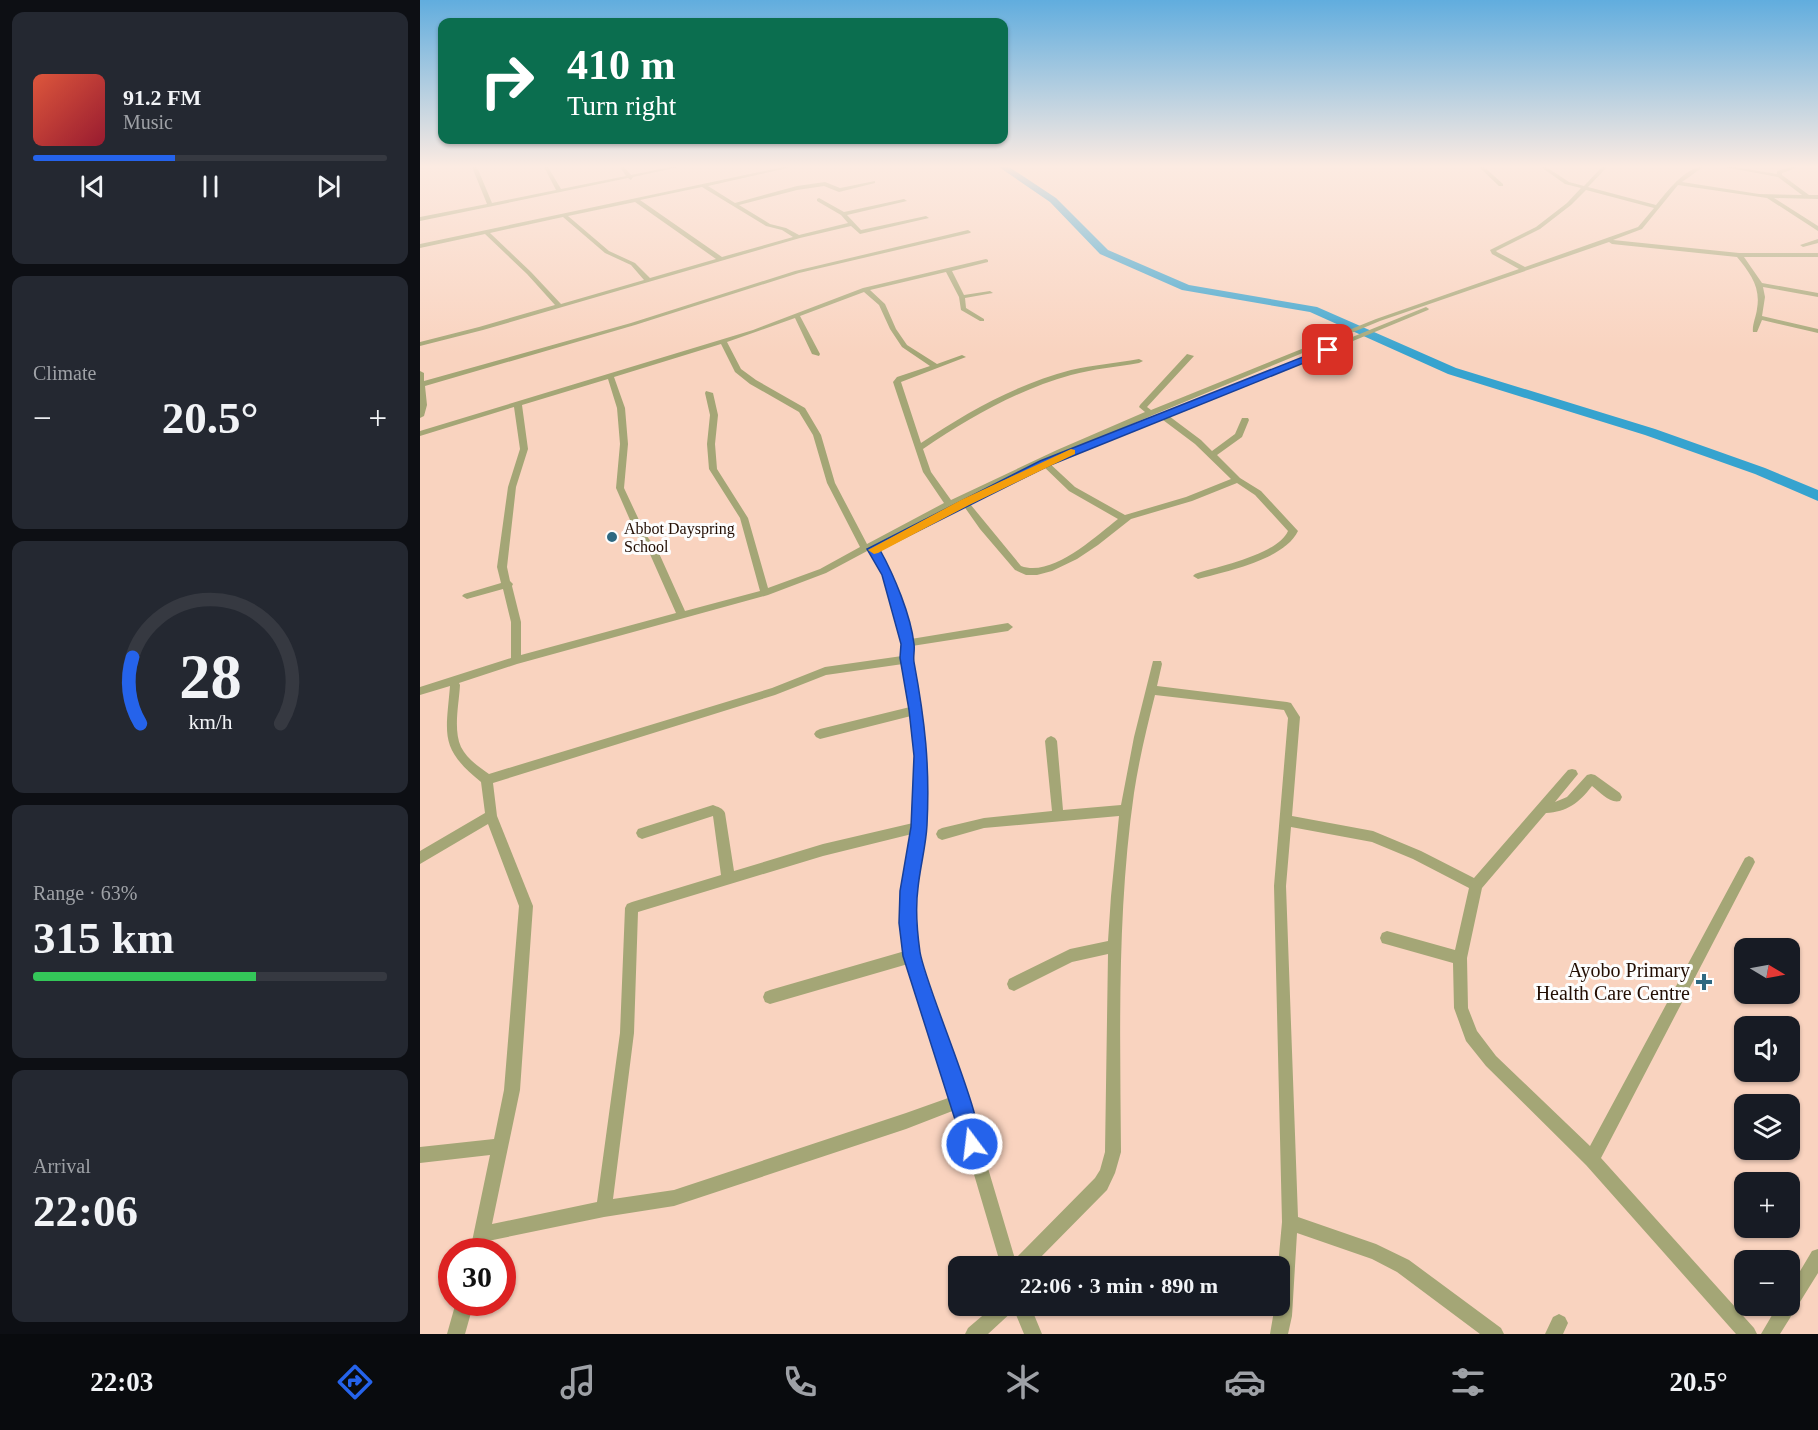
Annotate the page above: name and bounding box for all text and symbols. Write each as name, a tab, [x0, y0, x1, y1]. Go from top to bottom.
icon: right	[468, 42, 546, 120]
text: 410 m	[567, 42, 676, 88]
text: 91.2 FM	[123, 85, 201, 110]
text: Turn right	[567, 91, 676, 121]
text: Music	[123, 111, 173, 133]
icon: previous	[76, 170, 109, 203]
icon: pause	[194, 170, 227, 203]
icon: next	[312, 170, 345, 203]
pin	[1302, 324, 1353, 375]
icon: arrive	[1311, 333, 1344, 366]
text: Climate	[33, 362, 96, 384]
text: 20.5°	[162, 393, 258, 443]
text: −	[33, 400, 52, 436]
text: +	[368, 400, 387, 436]
place label: Abbot Dayspring School	[624, 520, 735, 555]
marker: Abbot Dayspring School	[605, 530, 619, 544]
text: 28	[179, 642, 241, 711]
text: km/h	[188, 710, 232, 734]
text: Range · 63%	[33, 882, 137, 904]
text: 315 km	[33, 913, 174, 963]
north arrow	[1734, 938, 1800, 1004]
map controls	[1734, 938, 1800, 1316]
place label: Ayobo Primary Health Care Centre	[1536, 959, 1690, 1004]
marker: Ayobo Primary Health Care Centre	[1695, 973, 1713, 991]
button: sound	[1734, 1016, 1800, 1082]
button: layers	[1734, 1094, 1800, 1160]
position arrow	[940, 1112, 1004, 1176]
text: Arrival	[33, 1155, 91, 1177]
button: +	[1734, 1172, 1800, 1238]
text: 22:06	[33, 1186, 138, 1236]
speed limit sign: 30	[438, 1238, 516, 1316]
button: −	[1734, 1250, 1800, 1316]
text: 22:06 · 3 min · 890 m	[1020, 1273, 1218, 1298]
icon: directions	[334, 1361, 376, 1403]
icon: music	[557, 1361, 599, 1403]
icon: phone	[779, 1361, 821, 1403]
icon: climate	[1002, 1361, 1044, 1403]
icon: car	[1224, 1361, 1266, 1403]
icon: filters	[1447, 1361, 1489, 1403]
text: 22:03	[90, 1367, 153, 1397]
text: 20.5°	[1670, 1367, 1728, 1397]

